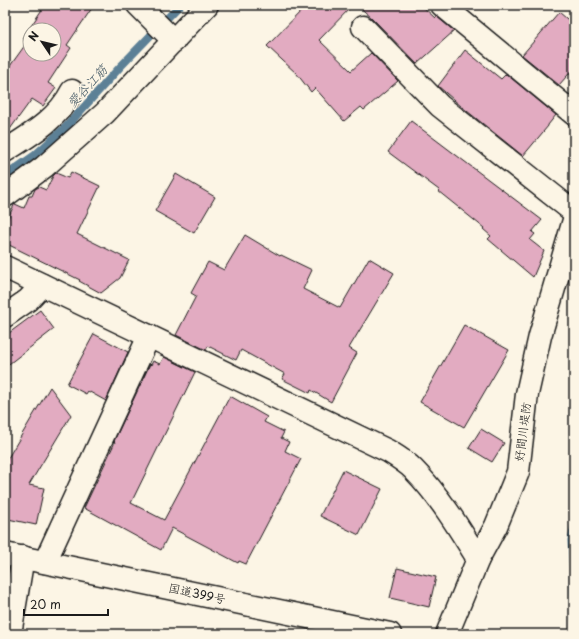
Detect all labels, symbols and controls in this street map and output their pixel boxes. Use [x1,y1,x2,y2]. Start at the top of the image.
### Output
north arrow [22,22,62,62]
text: N [24,27,43,44]
water label: 愛谷江筋 [62,59,113,111]
street label: 好間川堤防 [509,401,535,463]
street label: 国道399号 [167,578,228,608]
scale bar [24,591,108,617]
text: 20 m [30,595,61,613]

